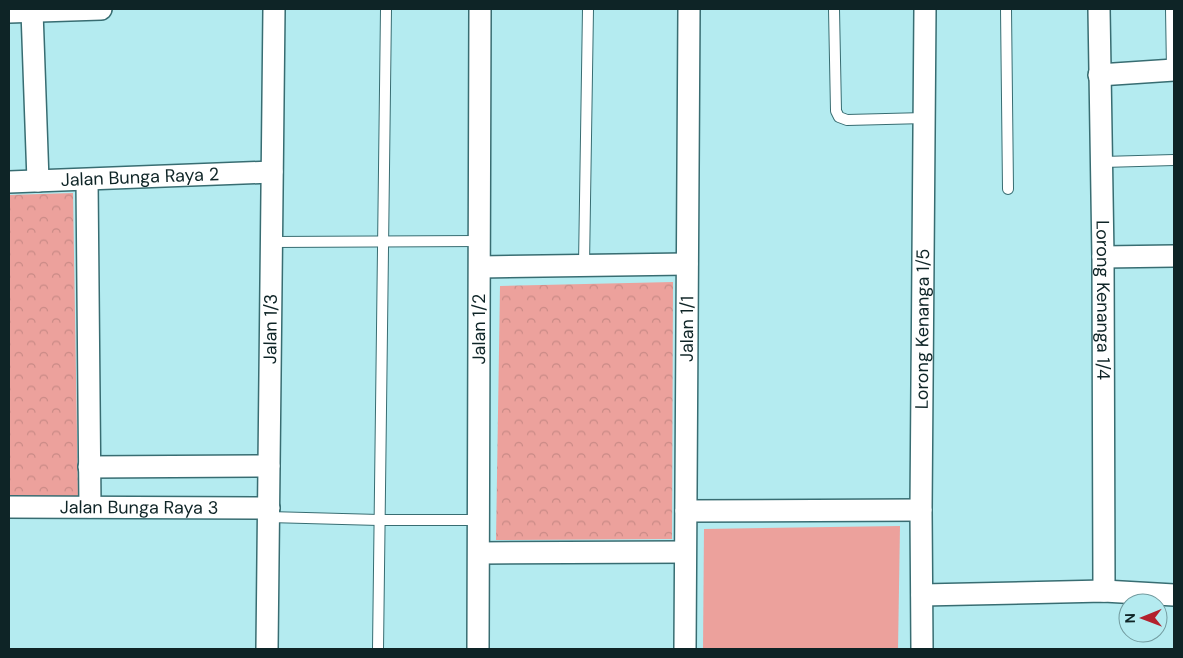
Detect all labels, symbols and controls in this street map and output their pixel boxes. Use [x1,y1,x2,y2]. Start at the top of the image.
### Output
street label: Jalan Bunga Raya 2 [60,162,219,192]
street label: Lorong Kenanga 1/4 [1090,220,1115,380]
street label: Lorong Kenanga 1/5 [910,249,935,409]
street label: Jalan 1/3 [258,294,283,364]
street label: Jalan 1/2 [467,294,491,364]
street label: Jalan 1/1 [675,296,699,362]
street label: Jalan Bunga Raya 3 [60,495,218,520]
north arrow [1118,593,1168,643]
text: N [1121,613,1139,623]

